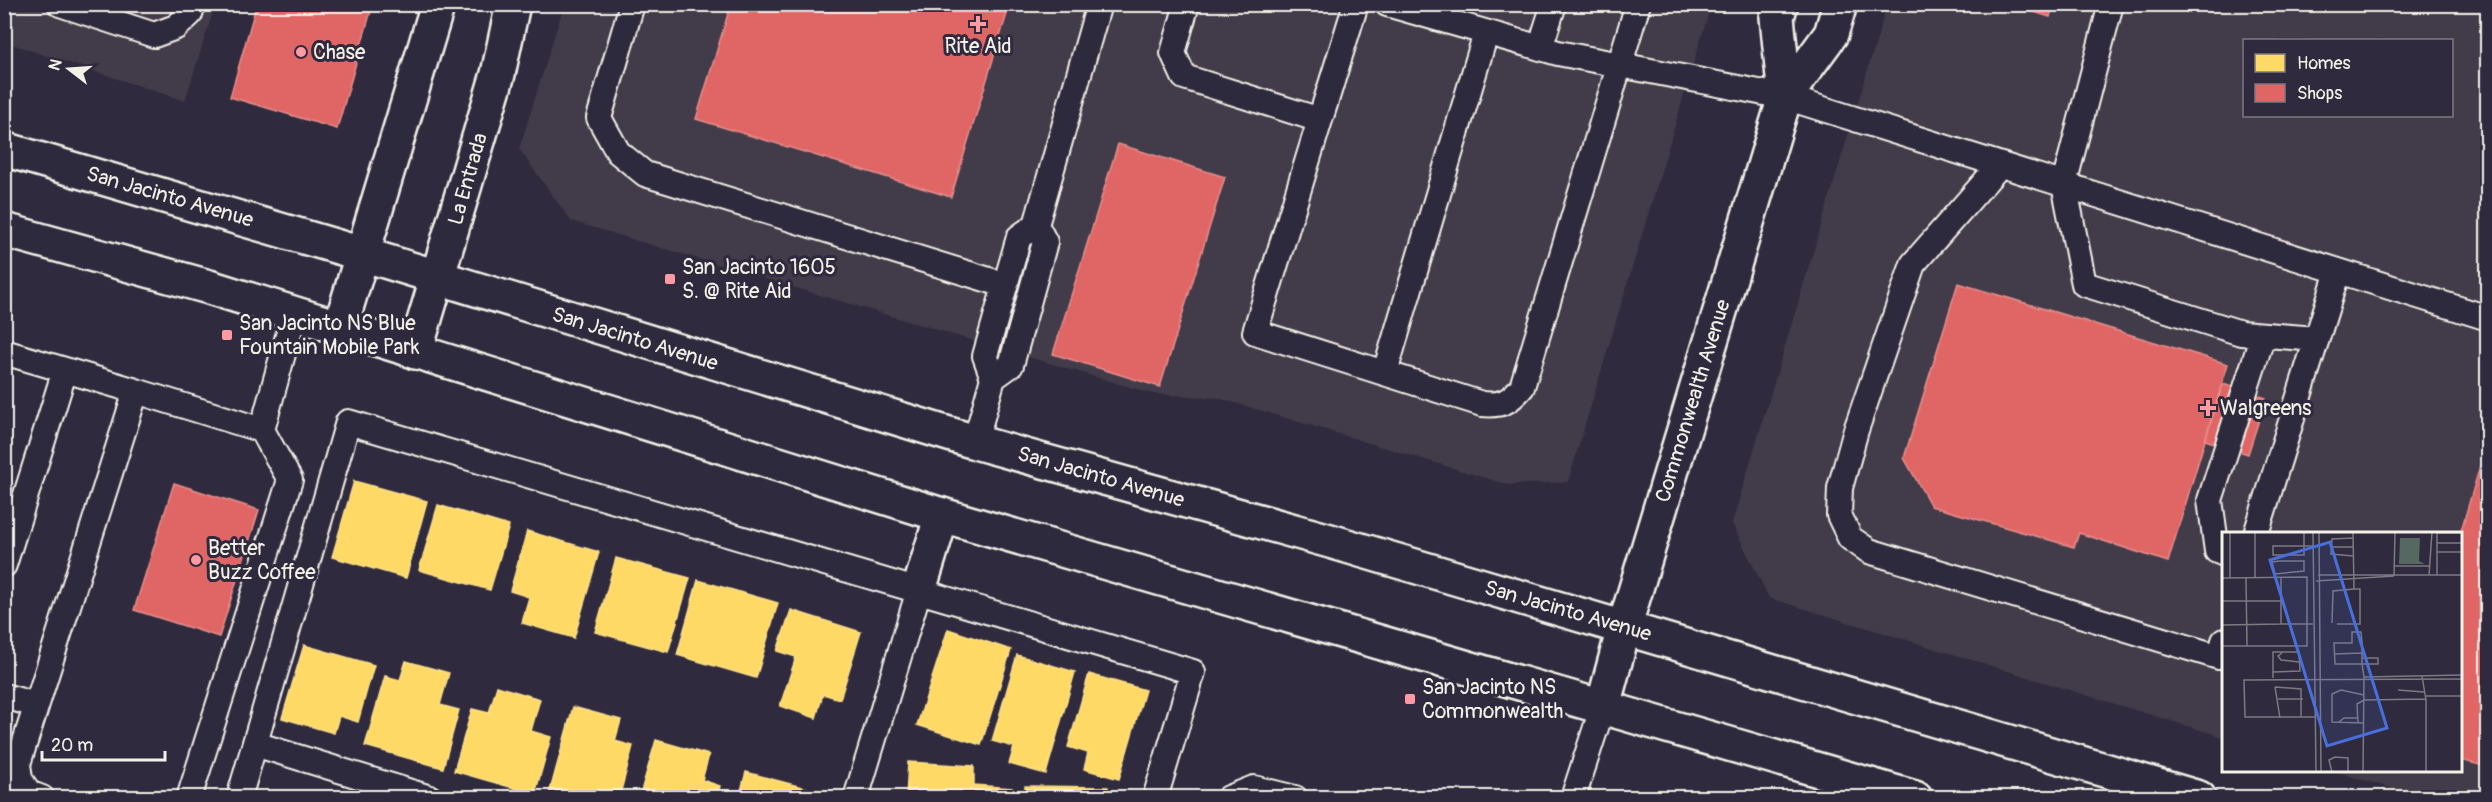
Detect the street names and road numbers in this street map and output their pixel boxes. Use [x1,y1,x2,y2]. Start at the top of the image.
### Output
street label: La Entrada [442,130,494,228]
street label: San Jacinto Avenue [83,160,257,234]
street label: Commonwealth Avenue [1649,296,1737,506]
street label: San Jacinto Avenue [549,301,722,377]
street label: San Jacinto Avenue [1014,440,1188,514]
street label: San Jacinto Avenue [1481,574,1655,648]

